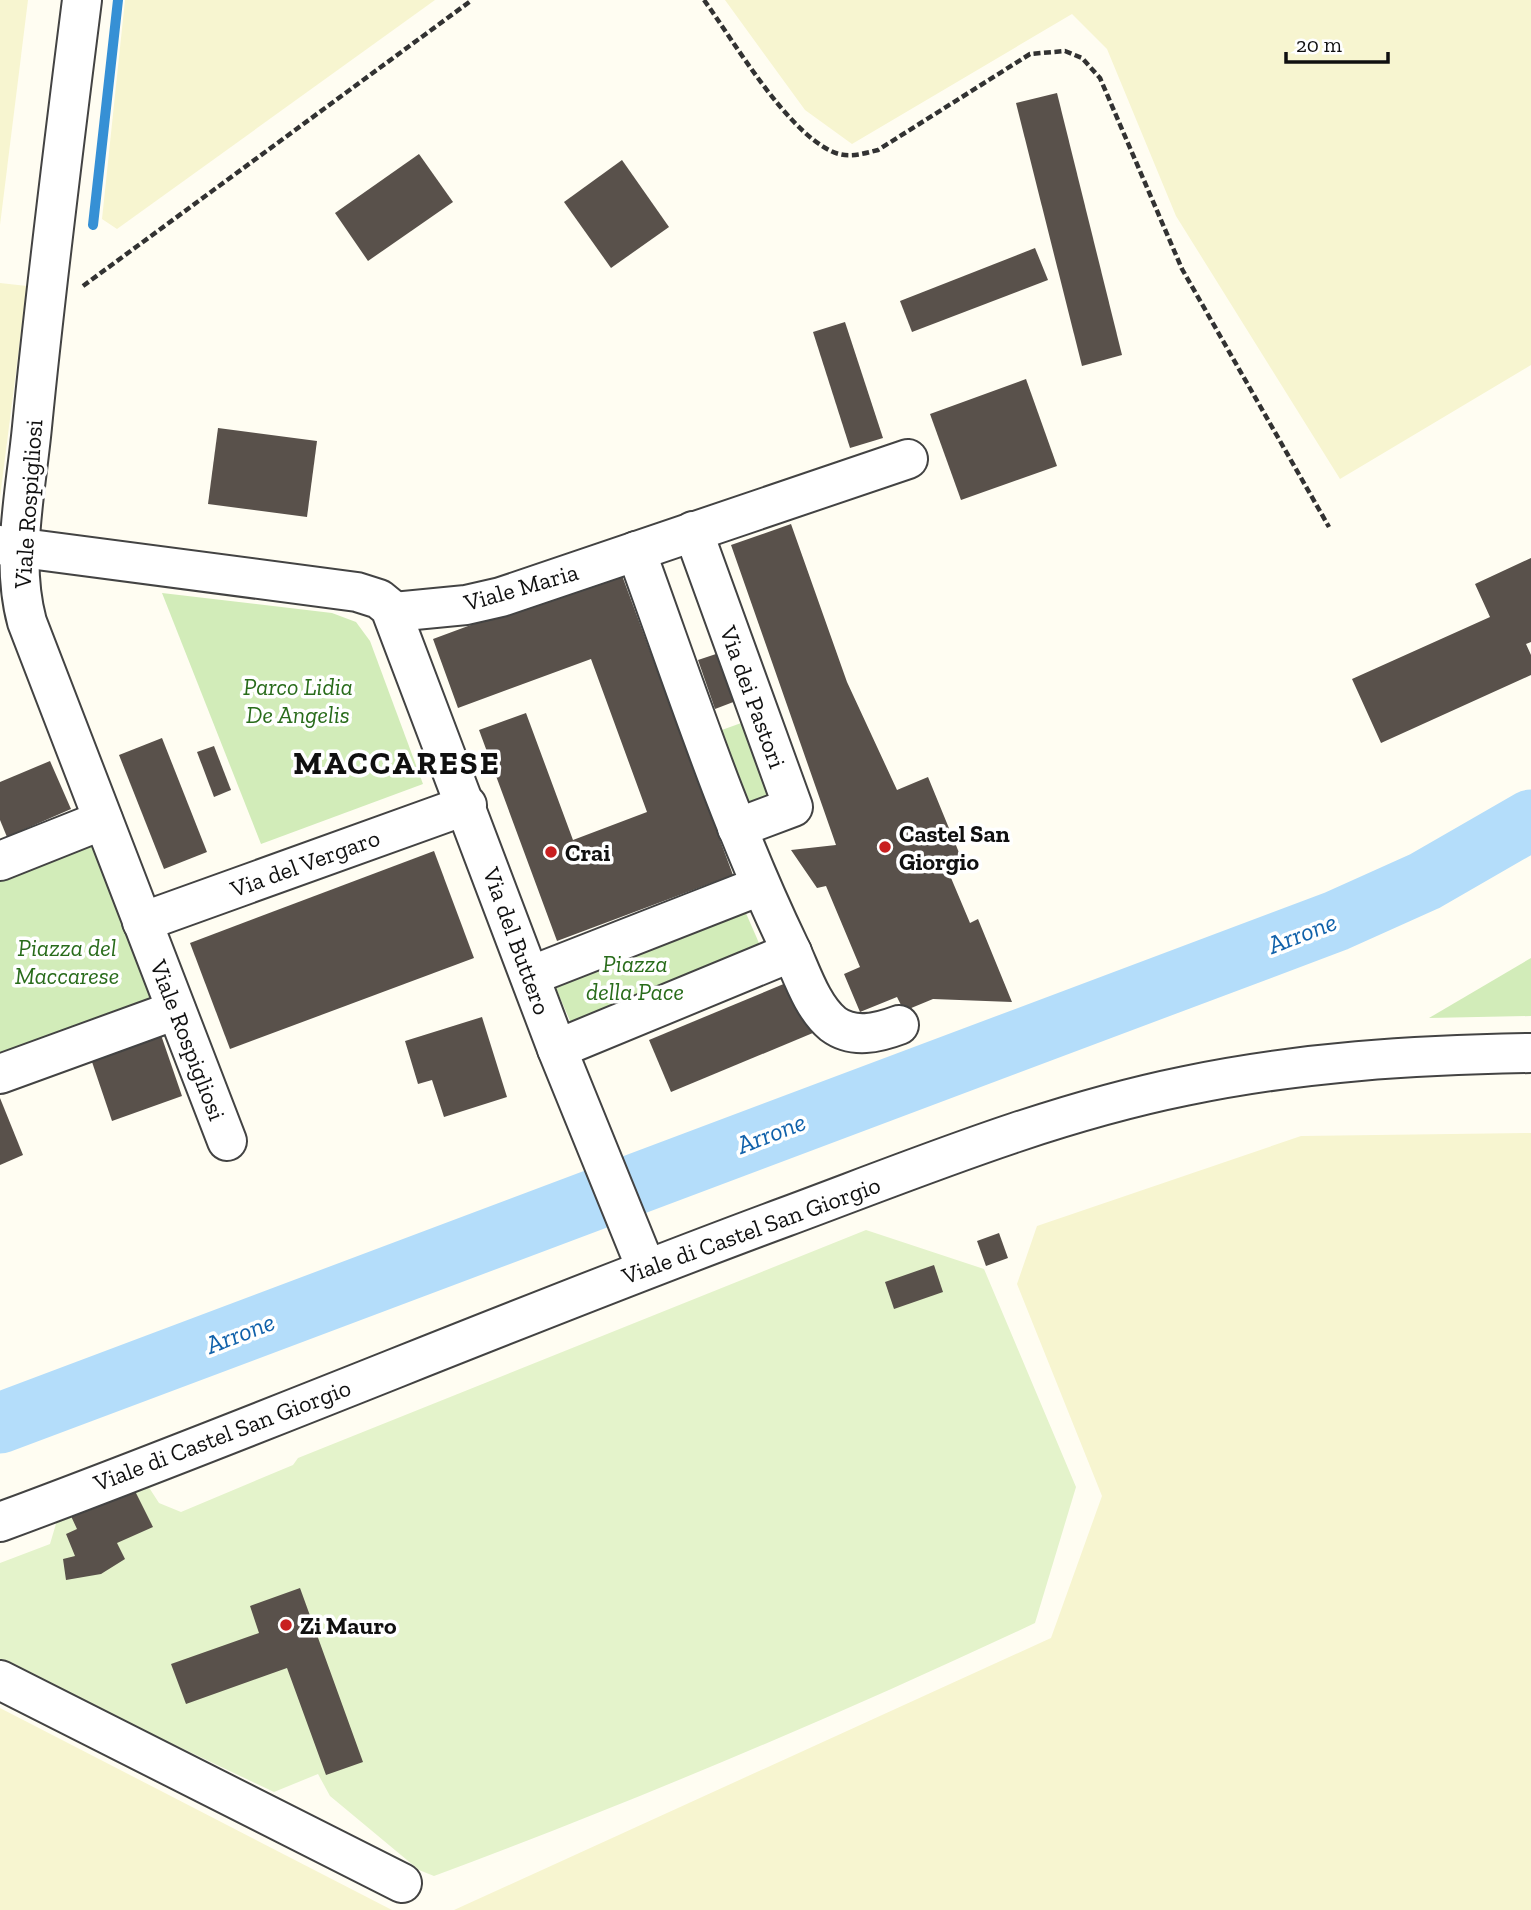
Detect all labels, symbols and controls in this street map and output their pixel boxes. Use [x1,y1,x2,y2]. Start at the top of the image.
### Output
scale bar [1286,21,1388,65]
text: 20 m [1296,32,1342,57]
street label: Viale Rospigliosi [8,418,48,591]
street label: Viale Maria [460,557,582,617]
street label: Via dei Pastori [714,621,792,772]
park label: Parco Lidia De Angelis [243,672,353,729]
district label: MACCARESE [293,744,501,782]
place label: Castel San Giorgio [899,819,1010,876]
street label: Via del Vergaro [225,823,384,904]
place label: Crai [565,838,610,867]
marker: Castel San Giorgio [877,839,893,855]
marker: Crai [543,844,559,860]
street label: Via del Buttero [477,862,557,1019]
water label: Arrone [1262,905,1341,961]
park label: Piazza del Maccarese [15,933,119,990]
park label: Piazza della Pace [586,949,684,1006]
street label: Viale Rospigliosi [144,955,232,1125]
water label: Arrone [731,1105,810,1161]
street label: Viale di Castel San Giorgio [617,1170,884,1291]
water label: Arrone [200,1305,279,1361]
street label: Viale di Castel San Giorgio [88,1373,355,1498]
place label: Zi Mauro [300,1611,397,1640]
marker: Zi Mauro [278,1617,294,1633]

